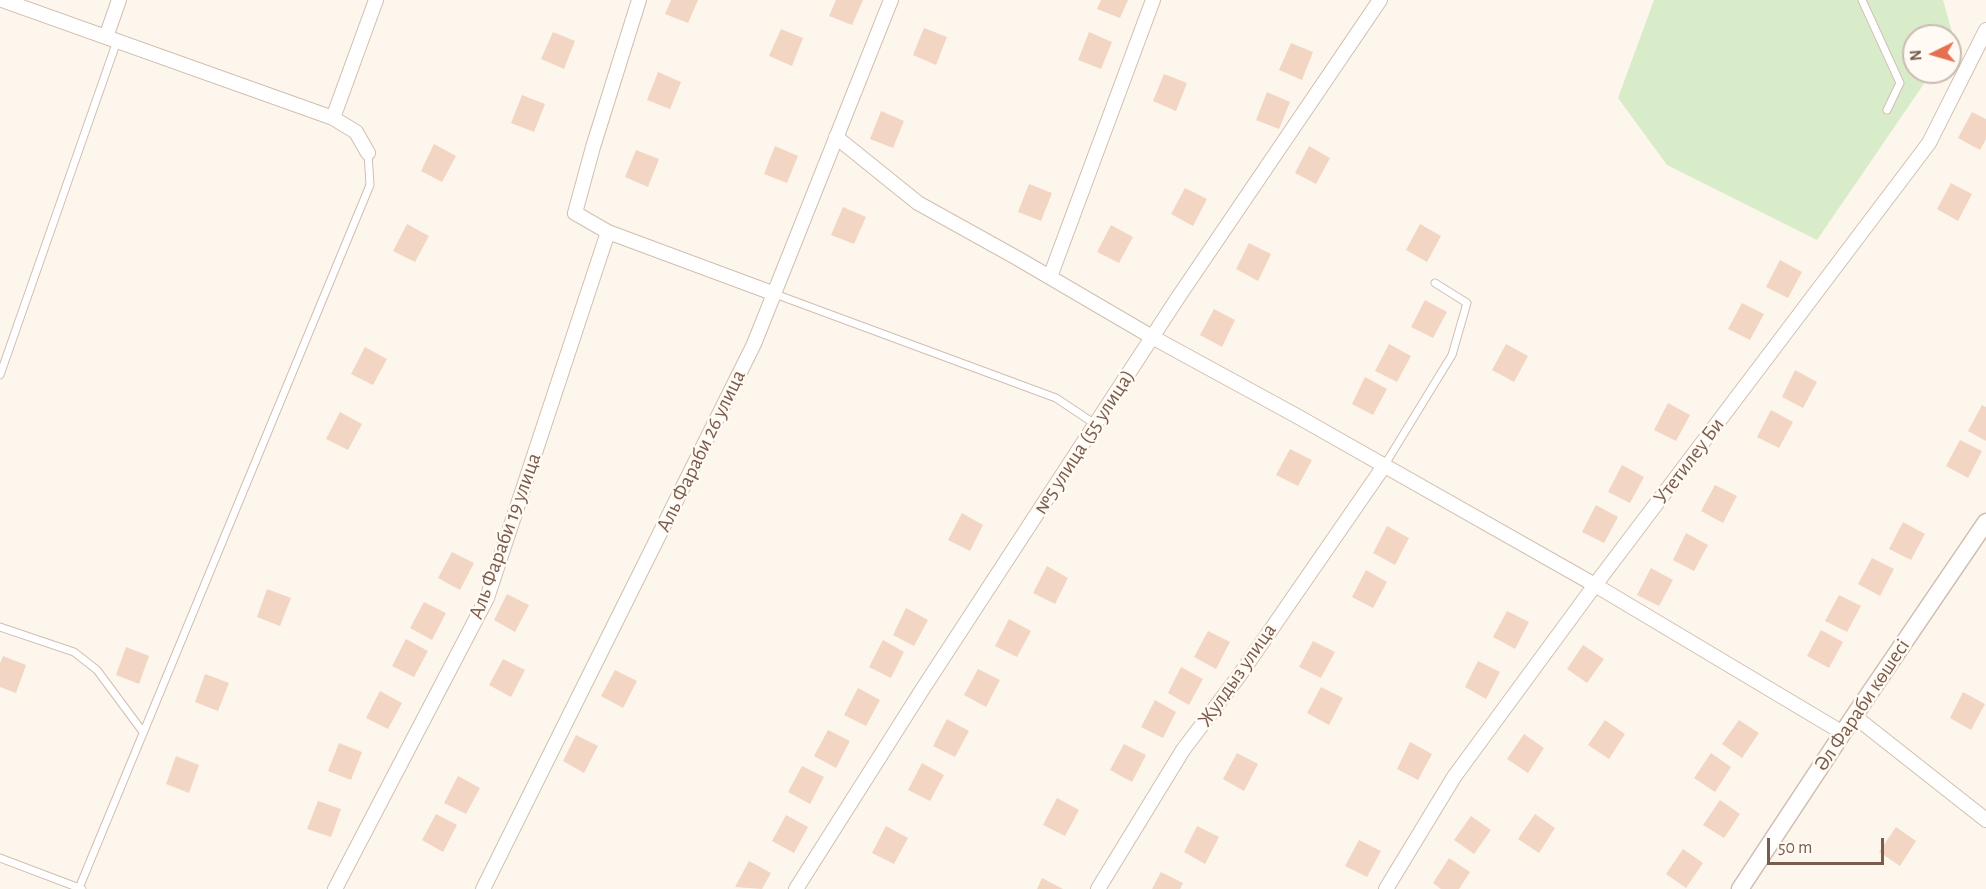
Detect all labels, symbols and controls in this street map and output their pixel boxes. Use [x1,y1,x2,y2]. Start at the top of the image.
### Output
north arrow [1902,24,1962,84]
text: N [1908,49,1925,62]
street label: №5 улица (55 улица) [1028,365,1140,519]
street label: Аль Фараби 26 улица [651,366,751,536]
street label: Утетилеу Би [1648,413,1730,509]
street label: Аль Фараби 19 улица [463,449,547,623]
street label: Жулдыз улица [1192,619,1282,731]
street label: Әл Фараби көшесі [1809,634,1915,776]
scale bar [1770,826,1887,864]
text: 50 m [1778,839,1812,857]

